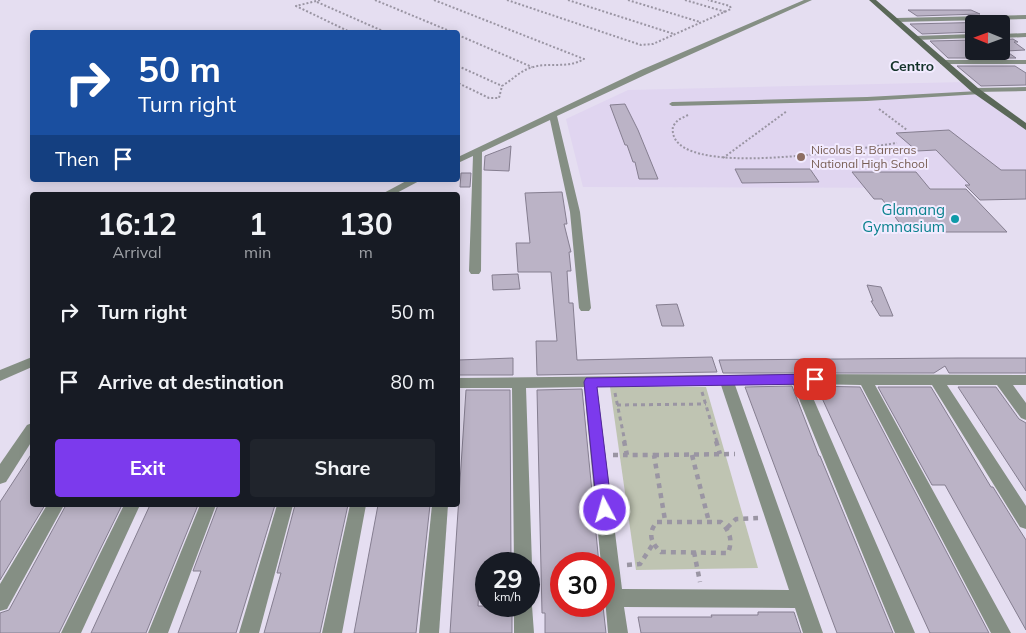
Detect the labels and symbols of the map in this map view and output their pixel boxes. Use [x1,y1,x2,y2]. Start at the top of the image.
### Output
north arrow [965,15,1010,60]
district label: Centro [890,57,934,75]
place label: Nicolas B. Barreras National High School [811,142,928,171]
marker: Nicolas B. Barreras National High School [795,151,807,163]
place label: Glamang Gymnasium [862,200,945,236]
marker: Glamang Gymnasium [949,213,961,225]
pin [794,358,836,400]
position arrow [578,483,630,535]
speed limit sign: 30 [550,552,615,617]

